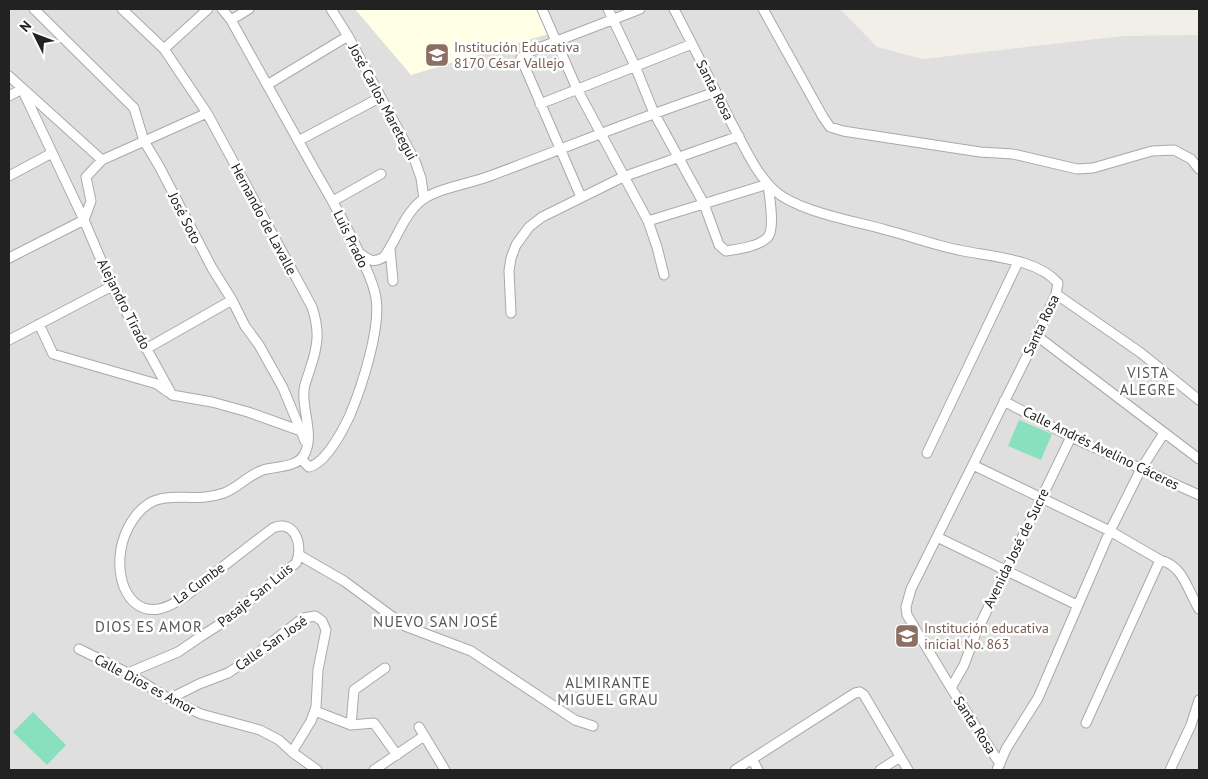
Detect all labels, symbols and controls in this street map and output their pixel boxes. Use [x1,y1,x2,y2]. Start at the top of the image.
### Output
north arrow [10,10,60,60]
text: N [16,17,35,36]
place label: Institución Educativa 8170 César Vallejo [454,38,579,72]
street label: José Carlos Maretegui [344,40,421,163]
school or university icon: Institución Educativa 8170 César Vallejo [424,42,450,68]
street label: Santa Rosa [692,57,738,123]
street label: Hernando de Lavalle [227,160,301,278]
street label: José Soto [164,188,206,247]
street label: Luis Prado [329,207,373,271]
street label: Alejandro Tirado [93,256,155,352]
street label: Santa Rosa [1019,291,1063,358]
district label: VISTA ALEGRE [1120,363,1176,399]
street label: Calle Andrés Avelino Cáceres [1020,402,1182,494]
street label: Avenida José de Sucre [979,485,1053,611]
street label: La Cumbe [170,558,228,608]
street label: Pasaje San Luis [214,559,296,631]
street label: Calle San José [231,612,311,674]
district label: NUEVO SAN JOSÉ [373,612,499,631]
district label: DIOS ES AMOR [95,617,203,636]
place label: Institución educativa inicial No. 863 [924,619,1049,653]
school or university icon: Institución educativa inicial No. 863 [894,623,920,649]
street label: Calle Dios es Amor [91,650,199,718]
district label: ALMIRANTE MIGUEL GRAU [557,673,659,709]
street label: Santa Rosa [950,693,1000,757]

